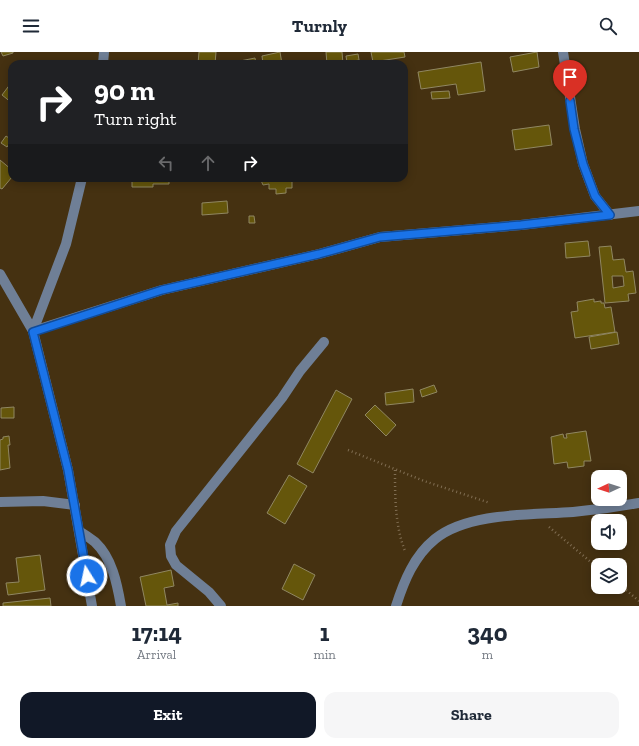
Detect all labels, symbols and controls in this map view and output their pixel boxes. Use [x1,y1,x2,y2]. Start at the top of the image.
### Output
icon: menu [20,15,42,37]
text: Turnly [292,15,347,37]
icon: search [597,15,619,37]
pin [553,60,587,101]
icon: arrive [559,66,581,88]
text: 90 m [94,74,155,107]
icon: right [28,76,80,128]
text: Turn right [94,108,176,130]
icon: left [155,152,177,174]
icon: ahead [197,152,219,174]
icon: right [239,152,261,174]
north arrow [591,470,627,506]
map controls [591,470,627,594]
button: sound [591,514,627,550]
position arrow [66,555,108,597]
button: layers [591,558,627,594]
text: 17:14 [131,618,182,647]
text: 1 [320,618,329,647]
text: 340 [467,618,508,647]
text: Arrival [137,647,176,662]
text: min [313,647,336,662]
text: m [482,647,493,662]
button: Exit [20,692,316,738]
button: Share [324,692,619,738]

